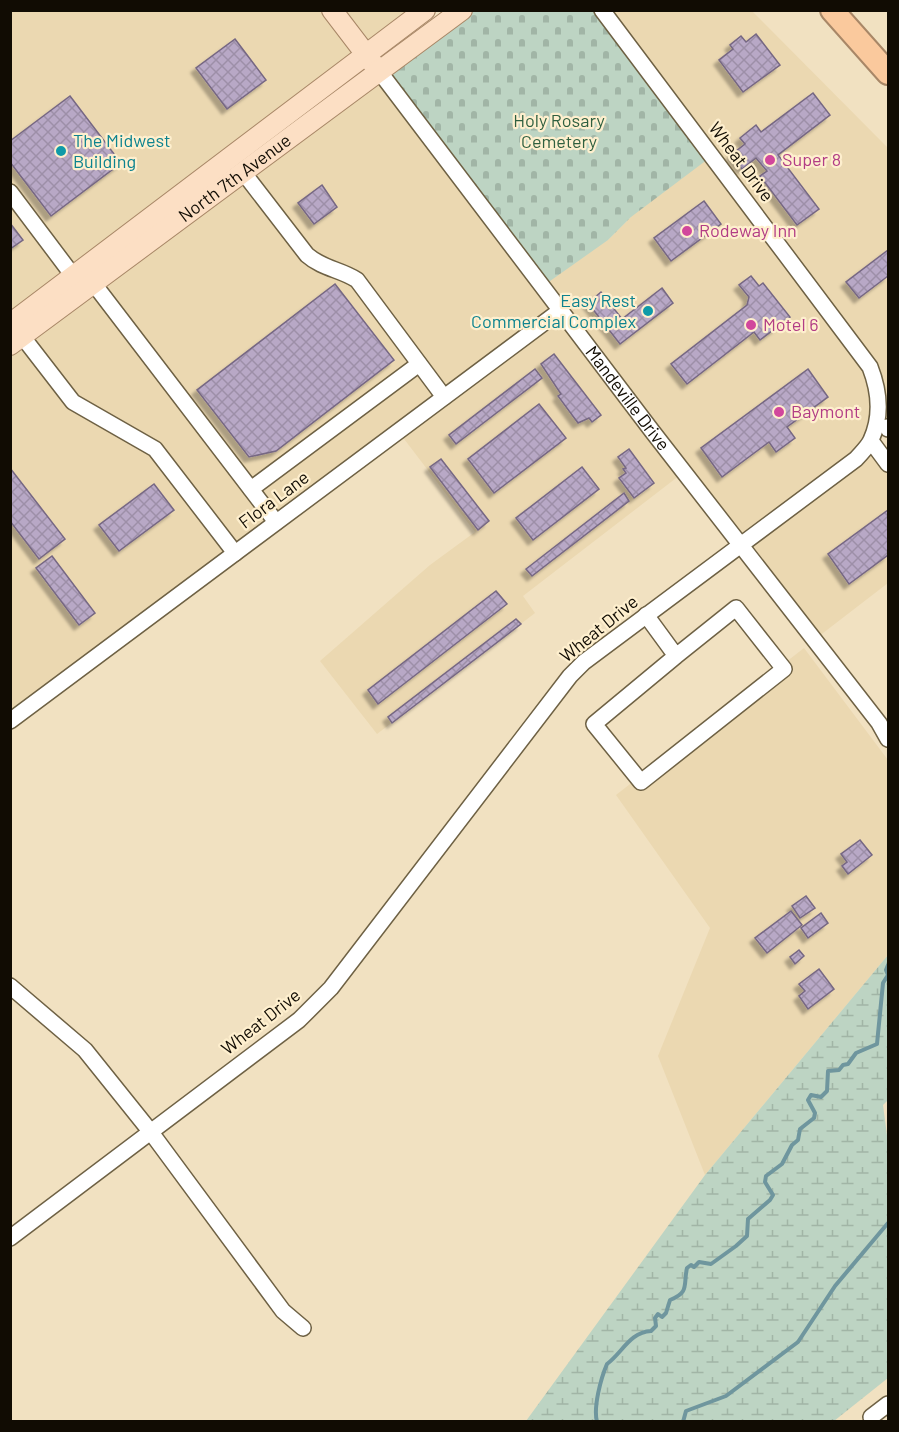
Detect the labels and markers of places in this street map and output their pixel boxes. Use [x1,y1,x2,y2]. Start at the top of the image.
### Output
place label: The Midwest Building [73,129,171,172]
marker: The Midwest Building [54,144,68,158]
place label: Super 8 [782,148,841,170]
marker: Super 8 [763,153,777,167]
place label: Rodeway Inn [699,219,797,241]
marker: Rodeway Inn [680,224,694,238]
place label: Easy Rest Commercial Complex [471,289,636,332]
marker: Easy Rest Commercial Complex [641,304,655,318]
place label: Motel 6 [763,313,818,335]
marker: Motel 6 [744,318,758,332]
place label: Baymont [791,400,860,422]
marker: Baymont [772,405,786,419]

